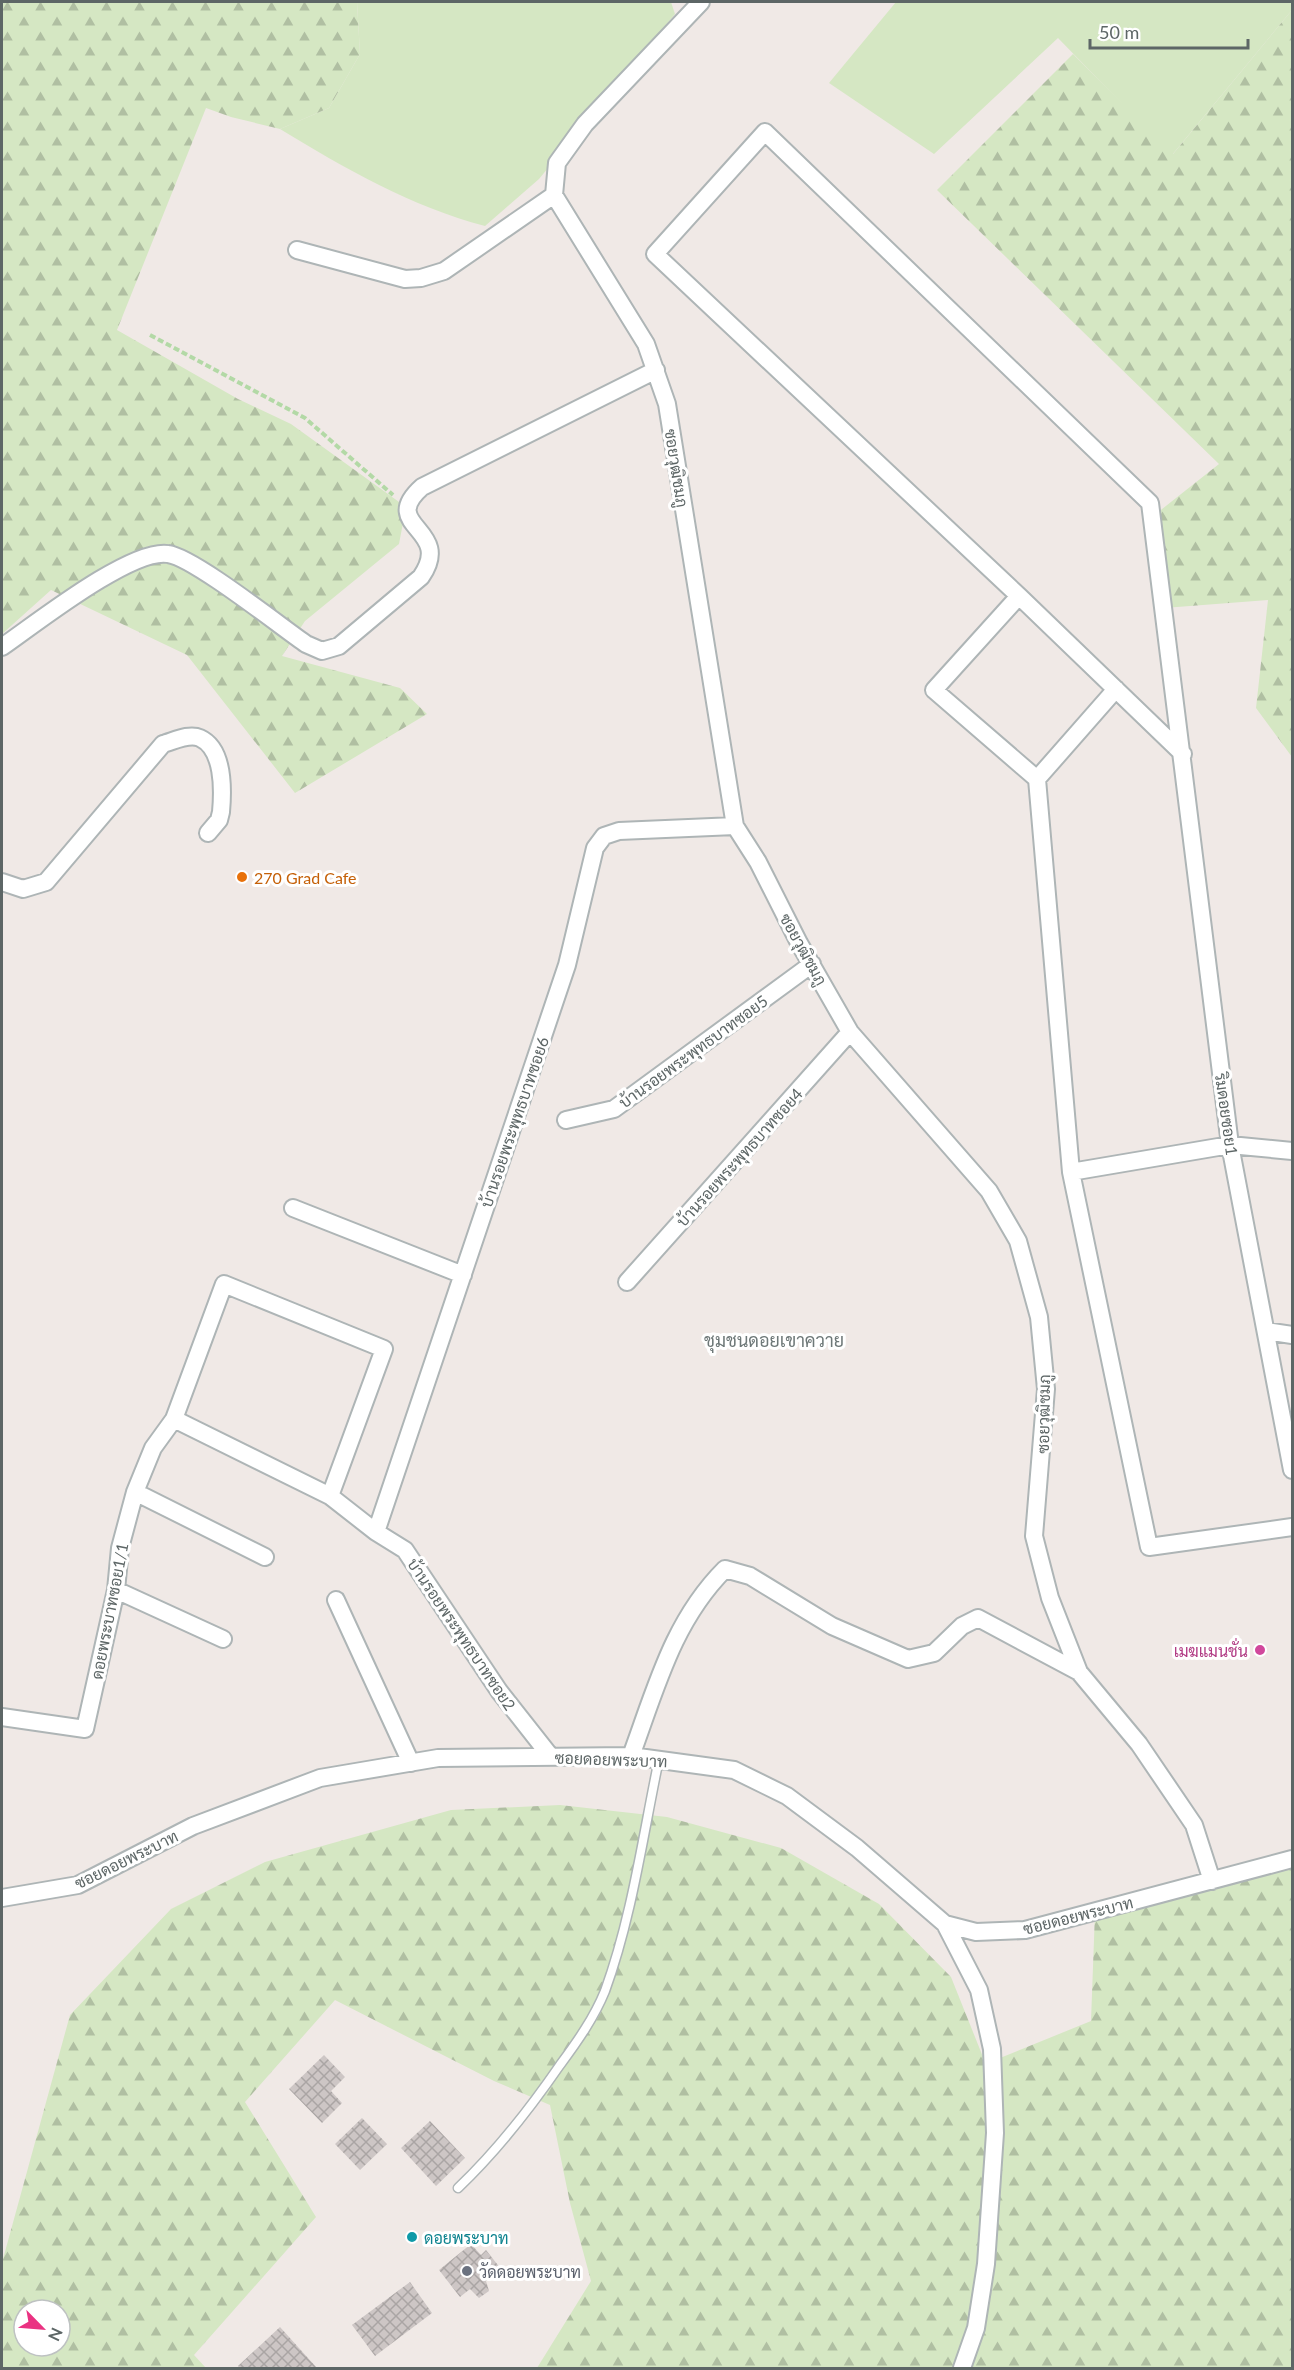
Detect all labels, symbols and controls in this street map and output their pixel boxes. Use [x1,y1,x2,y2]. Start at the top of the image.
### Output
scale bar [1090,12,1248,50]
text: 50 m [1099,21,1139,43]
street label: ซอยวุฒิชมภู [658,427,693,509]
place label: 270 Grad Cafe [254,868,357,887]
marker: 270 Grad Cafe [235,870,249,884]
street label: ซอยวุฒิชมภู [774,910,832,990]
street label: บ้านรอยพระพุทธบาทซอย5 [615,991,773,1114]
street label: บ้านรอยพระพุทธบาทซอย6 [476,1034,555,1211]
street label: ริมดอยซอย1 [1212,1070,1242,1157]
street label: บ้านรอยพระพุทธบาทซอย4 [672,1084,808,1232]
district label: ชุมชนดอยเขาควาย [704,1329,844,1353]
street label: ซอยวุฒิชมภู [1033,1374,1056,1454]
street label: ดอยพระบาทซอย1/1 [86,1541,132,1681]
street label: บ้านรอยพระพุทธบาทซอย2 [401,1554,520,1715]
place label: เมฆแมนชั่น [1174,1637,1248,1660]
marker: เมฆแมนชั่น [1253,1643,1267,1657]
street label: ซอยดอยพระบาท [554,1748,668,1770]
street label: ซอยดอยพระบาท [71,1826,181,1892]
street label: ซอยดอยพระบาท [1021,1892,1135,1938]
place label: ดอยพระบาท [424,2228,508,2247]
marker: ดอยพระบาท [405,2230,419,2244]
place label: วัดดอยพระบาท [479,2262,581,2281]
marker: วัดดอยพระบาท [460,2264,474,2278]
north arrow [12,2298,72,2358]
text: N [45,2325,67,2344]

